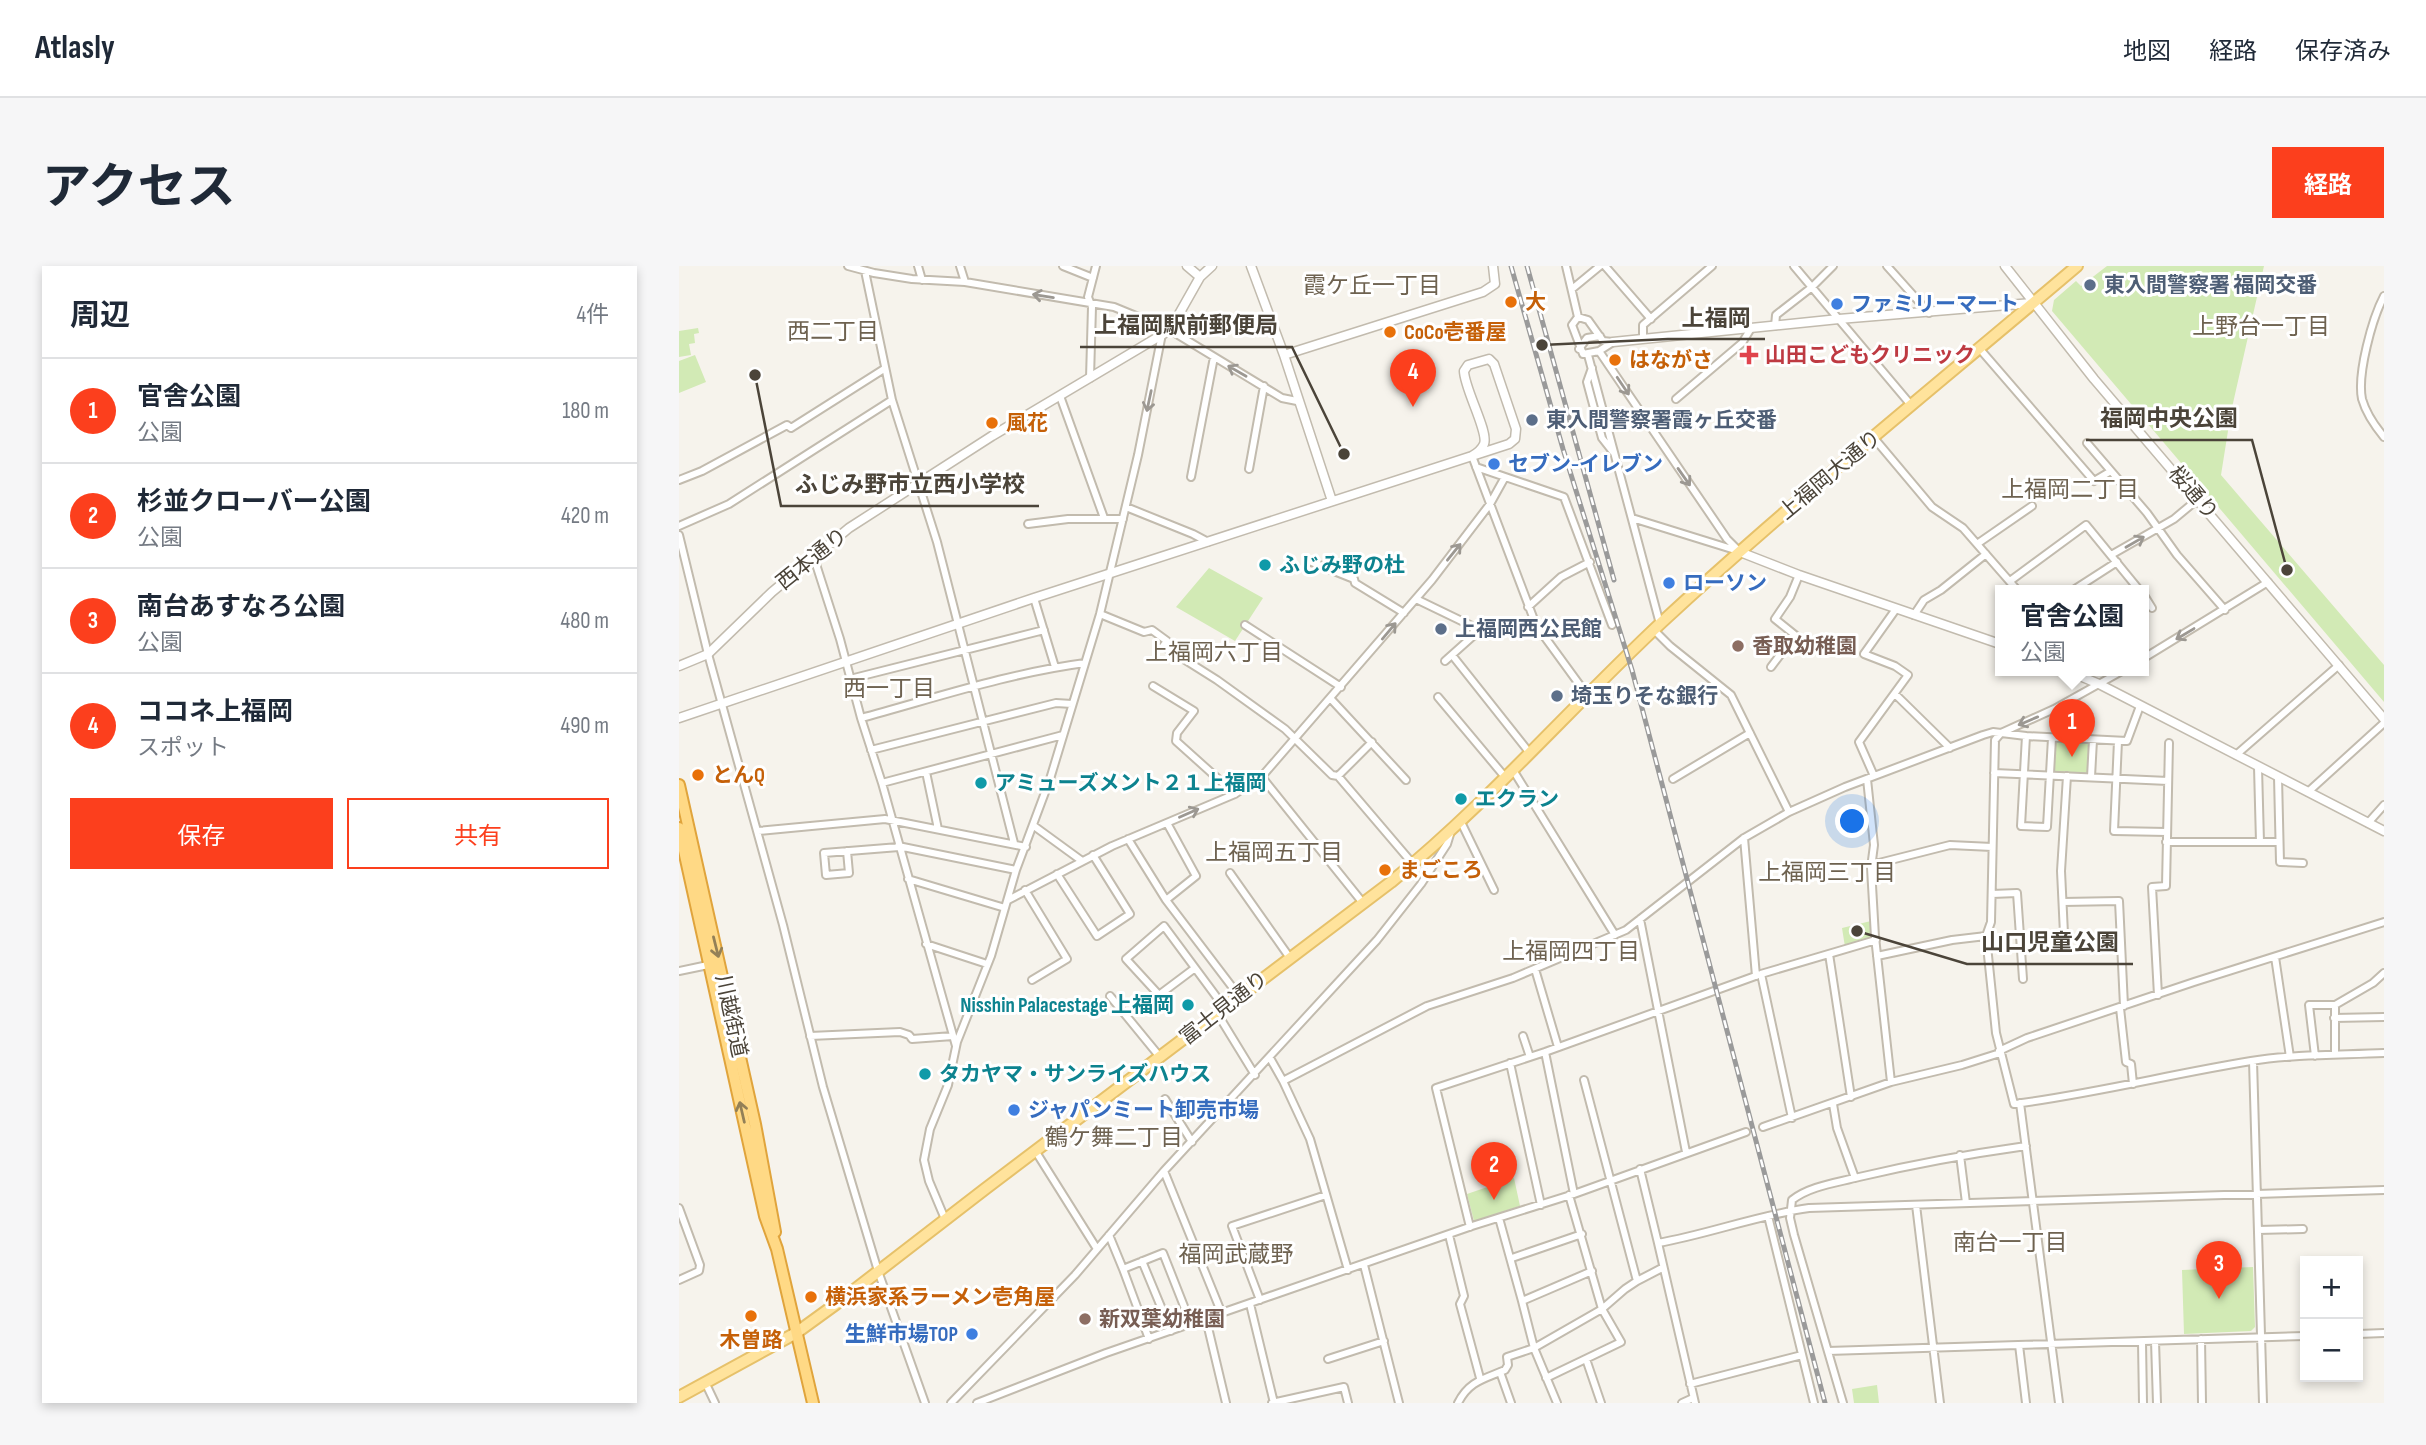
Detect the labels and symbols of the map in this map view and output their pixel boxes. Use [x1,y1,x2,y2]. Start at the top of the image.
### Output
district label: 霞ケ丘一丁目 [1303,272,1441,300]
place label: 東入間警察署 福岡交番 [2104,273,2317,298]
marker: 東入間警察署 福岡交番 [2082,277,2098,293]
one-way arrow [1033,289,1055,302]
place label: 大 [1525,290,1546,315]
place label: ファミリーマート [1851,292,2019,317]
marker: 大 [1503,294,1519,310]
callout: 上福岡 [1668,295,1765,339]
marker: ファミリーマート [1829,296,1845,312]
callout: 上福岡駅前郵便局 [1080,303,1292,347]
text: 上福岡 [1682,305,1751,333]
text: 上福岡駅前郵便局 [1094,312,1278,340]
district label: 上野台一丁目 [2192,313,2330,341]
district label: 西二丁目 [787,318,879,346]
place label: CoCo壱番屋 [1404,320,1507,345]
marker: CoCo壱番屋 [1382,324,1398,340]
place label: 山田こどもクリニック [1765,343,1975,368]
marker: 山田こどもクリニック [1739,345,1759,365]
place label: はながさ [1629,348,1713,373]
pin: 4 [1390,349,1436,407]
marker: はながさ [1607,352,1623,368]
one-way arrow [1227,363,1247,377]
one-way arrow [1615,376,1630,395]
one-way arrow [1142,389,1156,412]
callout: 福岡中央公園 [2086,396,2252,440]
text: 福岡中央公園 [2100,405,2238,433]
place label: 東入間警察署霞ヶ丘交番 [1546,408,1777,433]
place label: 風花 [1006,411,1048,436]
marker: 東入間警察署霞ヶ丘交番 [1524,412,1540,428]
marker: 風花 [984,415,1000,431]
street label: 上福岡大通り [1774,425,1886,525]
place label: セブン-イレブン [1508,452,1663,477]
marker: セブン-イレブン [1486,456,1502,472]
street label: 桜通り [2163,461,2223,525]
callout: ふじみ野市立西小学校 [781,462,1039,506]
one-way arrow [1677,467,1692,486]
text: ふじみ野市立西小学校 [795,471,1025,499]
district label: 上福岡二丁目 [2001,476,2139,504]
street label: 西本通り [771,523,853,595]
one-way arrow [2124,534,2144,548]
one-way arrow [1447,544,1462,562]
place label: ふじみ野の杜 [1279,553,1405,578]
marker: ふじみ野の杜 [1257,557,1273,573]
place label: ローソン [1683,571,1767,596]
marker: ローソン [1661,575,1677,591]
place label: 上福岡西公民館 [1455,617,1602,642]
marker: 上福岡西公民館 [1433,621,1449,637]
one-way arrow [1381,622,1397,640]
one-way arrow [2175,627,2195,641]
place label: 香取幼稚園 [1752,634,1857,659]
marker: 香取幼稚園 [1730,638,1746,654]
district label: 上福岡六丁目 [1145,639,1283,667]
district label: 西一丁目 [843,675,935,703]
place label: 埼玉りそな銀行 [1571,684,1718,709]
marker: 埼玉りそな銀行 [1549,688,1565,704]
pin: 1 [2049,699,2095,757]
one-way arrow [2018,715,2040,728]
place label: とんQ [712,763,765,788]
marker: とんQ [690,767,706,783]
place label: アミューズメント２１上福岡 [995,771,1267,796]
marker: アミューズメント２１上福岡 [973,775,989,791]
place label: エクラン [1475,787,1559,812]
marker: エクラン [1453,791,1469,807]
your location [1835,804,1869,838]
one-way arrow [1178,806,1200,819]
district label: 上福岡五丁目 [1205,839,1343,867]
place label: まごころ [1399,858,1483,883]
district label: 上福岡三丁目 [1758,859,1896,887]
marker: まごころ [1377,862,1393,878]
callout: 山口児童公園 [1967,920,2133,964]
text: 山口児童公園 [1981,929,2119,957]
one-way arrow [710,935,723,958]
district label: 上福岡四丁目 [1502,938,1640,966]
street label: 富士見通り [1175,966,1273,1050]
street label: 川越街道 [710,972,752,1060]
place label: Nisshin Palacestage 上福岡 [960,993,1174,1018]
marker: Nisshin Palacestage 上福岡 [1180,997,1196,1013]
place label: タカヤマ・サンライズハウス [939,1062,1211,1087]
marker: タカヤマ・サンライズハウス [917,1066,933,1082]
place label: ジャパンミート卸売市場 [1028,1098,1259,1123]
one-way arrow [734,1101,748,1124]
marker: ジャパンミート卸売市場 [1006,1102,1022,1118]
district label: 鶴ケ舞二丁目 [1045,1124,1183,1152]
pin: 2 [1471,1142,1517,1200]
district label: 南台一丁目 [1953,1229,2068,1257]
district label: 福岡武蔵野 [1179,1241,1294,1269]
pin: 3 [2196,1241,2242,1299]
place label: 横浜家系ラーメン壱角屋 [825,1285,1055,1310]
marker: 横浜家系ラーメン壱角屋 [803,1289,819,1305]
place label: 新双葉幼稚園 [1099,1307,1225,1332]
marker: 木曽路 [743,1308,759,1324]
marker: 新双葉幼稚園 [1077,1311,1093,1327]
place label: 生鮮市場TOP [845,1322,958,1347]
marker: 生鮮市場TOP [964,1326,980,1342]
place label: 木曽路 [720,1328,783,1353]

